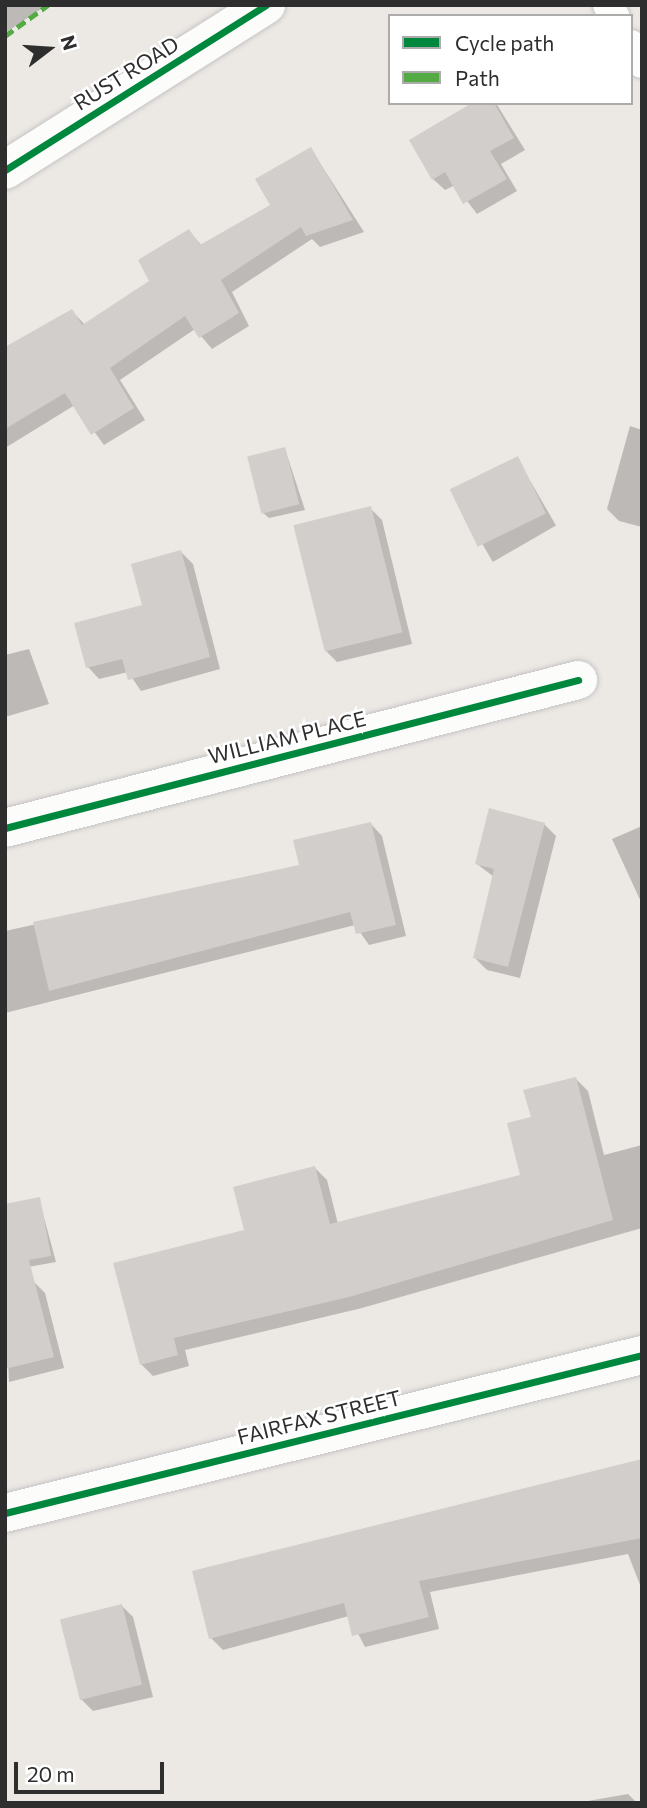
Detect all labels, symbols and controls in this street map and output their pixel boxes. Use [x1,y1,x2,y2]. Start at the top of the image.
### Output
north arrow [14,14,84,84]
legend [388,14,633,105]
text: Cycle path [455,30,554,55]
street label: RUST ROAD [69,31,183,115]
text: N [56,33,83,53]
text: Path [455,65,500,90]
street label: WILLIAM PLACE [205,705,369,769]
street label: FAIRFAX STREET [235,1385,403,1449]
scale bar [18,1748,168,1792]
text: 20 m [27,1761,75,1786]

